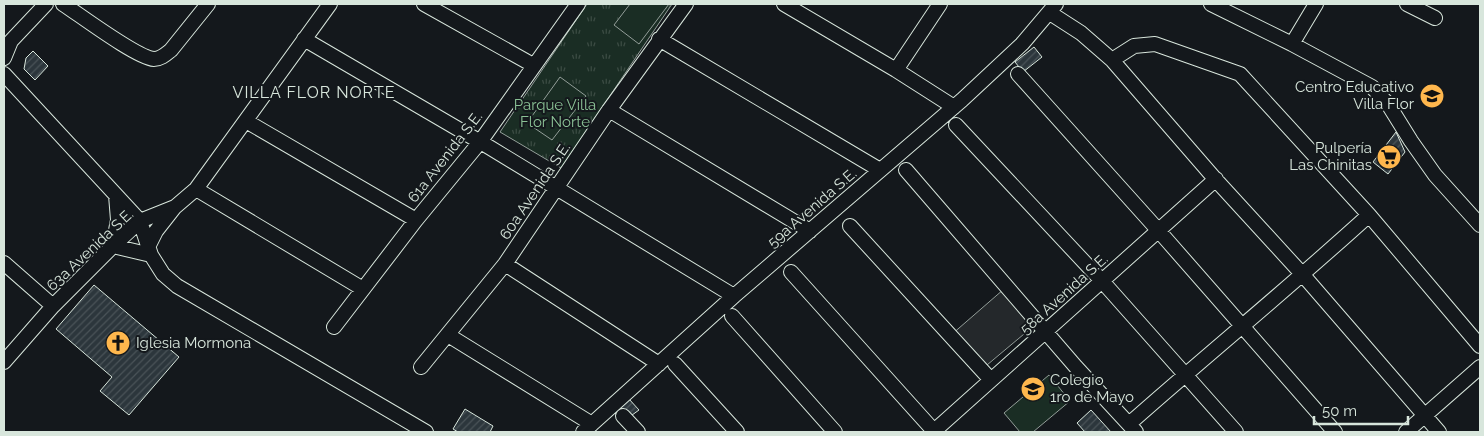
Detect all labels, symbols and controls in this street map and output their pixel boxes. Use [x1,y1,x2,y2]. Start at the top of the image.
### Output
place label: Centro Educativo Villa Flor [1295,78,1415,113]
district label: VILLA FLOR NORTE [233,83,395,102]
school or university icon: Centro Educativo Villa Flor [1419,83,1445,109]
park label: Parque Villa Flor Norte [514,96,596,131]
street label: 61a Avenida S.E. [404,108,486,206]
street label: 60a Avenida S.E. [496,139,574,243]
place label: Pulpería Las Chinitas [1289,139,1372,174]
supermarket icon: Pulpería Las Chinitas [1376,144,1402,170]
street label: 59a Avenida S.E. [764,164,860,252]
street label: 63a Avenida S.E. [43,205,137,295]
street label: 58a Avenida S.E. [1016,250,1112,338]
church icon: Iglesia Mormona [105,330,131,356]
place label: Iglesia Mormona [136,334,251,352]
place label: Colegio 1ro de Mayo [1050,371,1134,406]
school or university icon: Colegio 1ro de Mayo [1020,376,1046,402]
scale bar [1314,394,1408,426]
text: 50 m [1322,402,1357,420]

